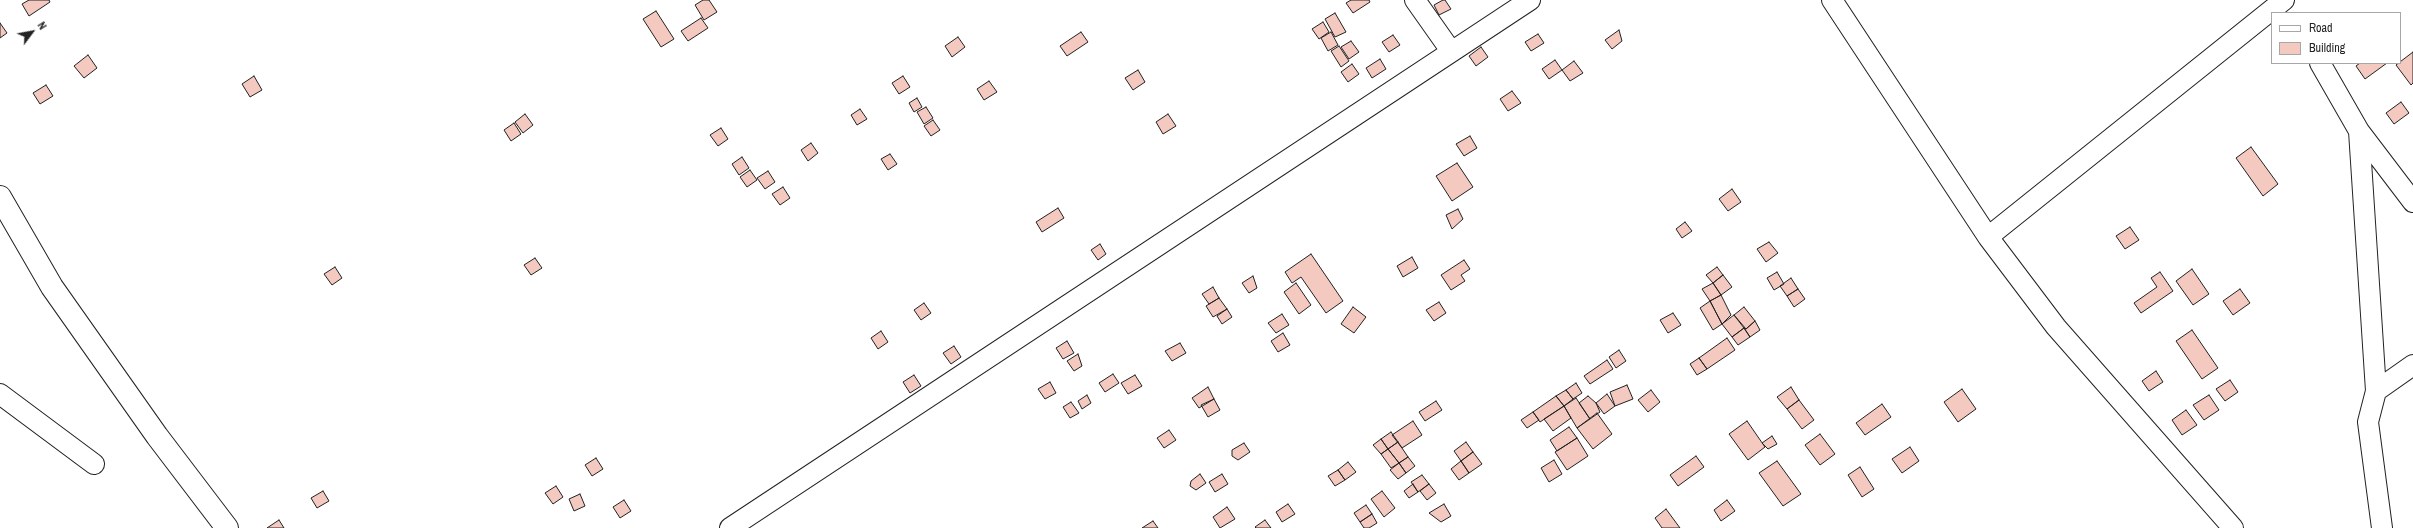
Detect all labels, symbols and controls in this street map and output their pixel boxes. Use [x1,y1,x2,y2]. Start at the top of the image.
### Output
north arrow [12,12,52,52]
legend [2271,12,2401,64]
text: N [35,19,50,32]
text: Road [2309,20,2333,36]
text: Building [2309,40,2345,56]

